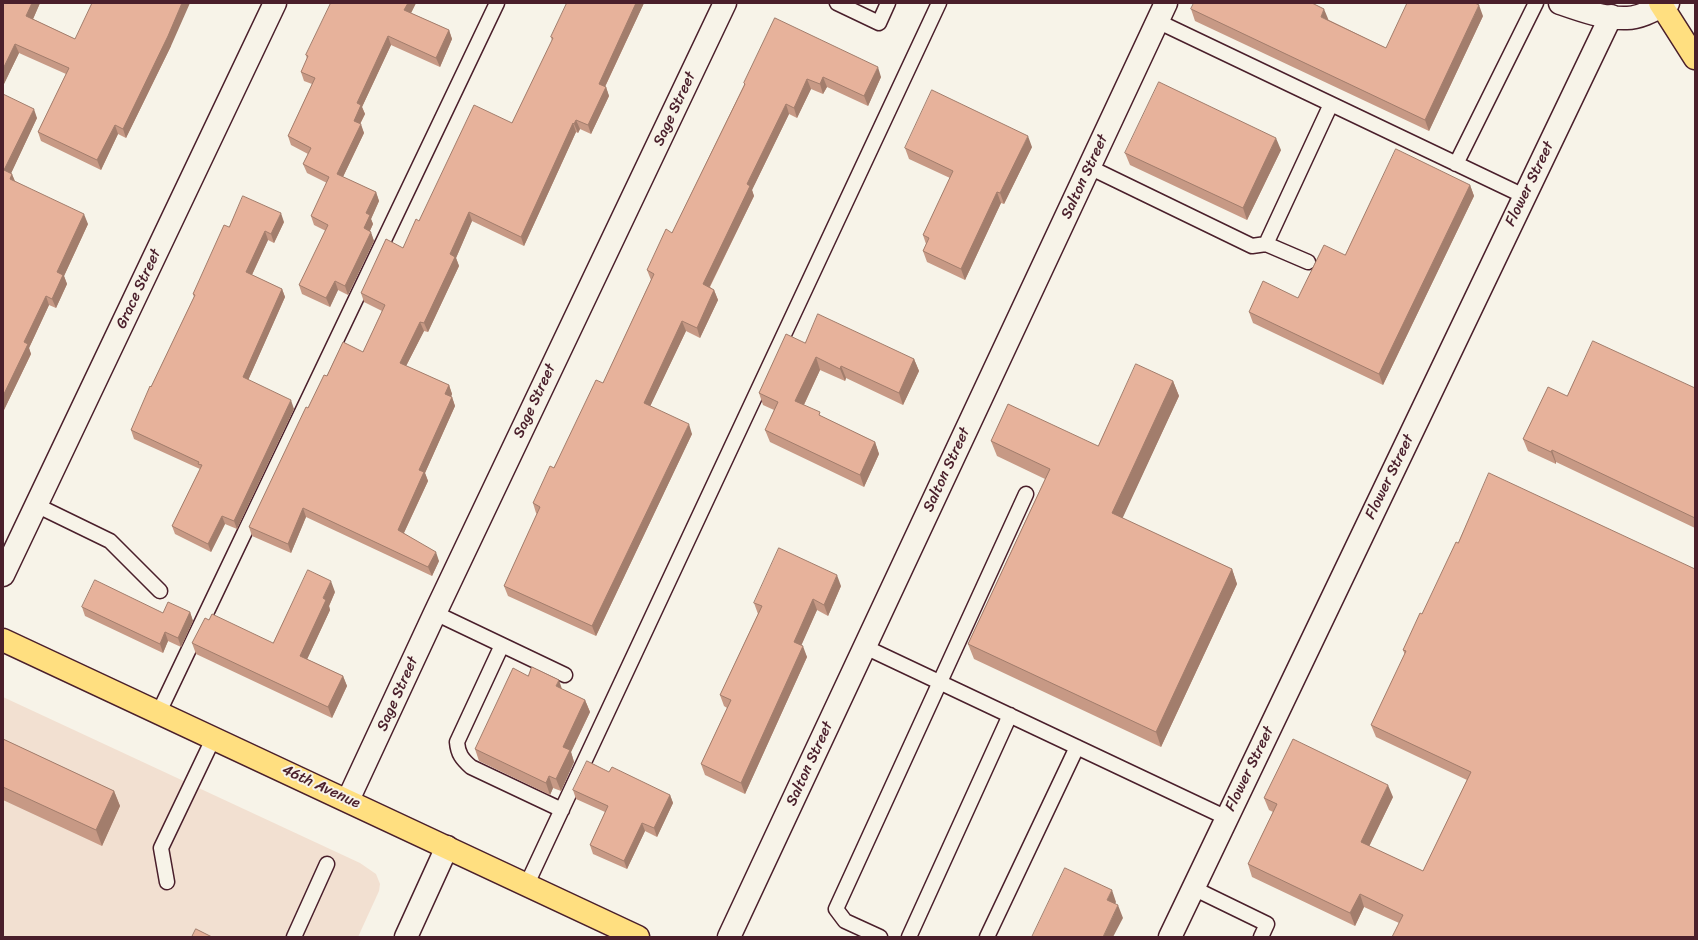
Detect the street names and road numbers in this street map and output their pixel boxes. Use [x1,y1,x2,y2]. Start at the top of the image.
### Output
street label: Sage Street [650,69,700,149]
street label: Salton Street [1058,132,1112,222]
street label: Flower Street [1502,139,1558,229]
street label: Grace Street [113,246,165,332]
street label: Sage Street [510,361,560,441]
street label: Salton Street [920,425,974,515]
street label: Flower Street [1362,432,1418,522]
street label: Sage Street [374,654,422,734]
street label: Salton Street [783,719,837,809]
street label: Flower Street [1222,724,1278,814]
street label: 46th Avenue [279,761,363,813]

